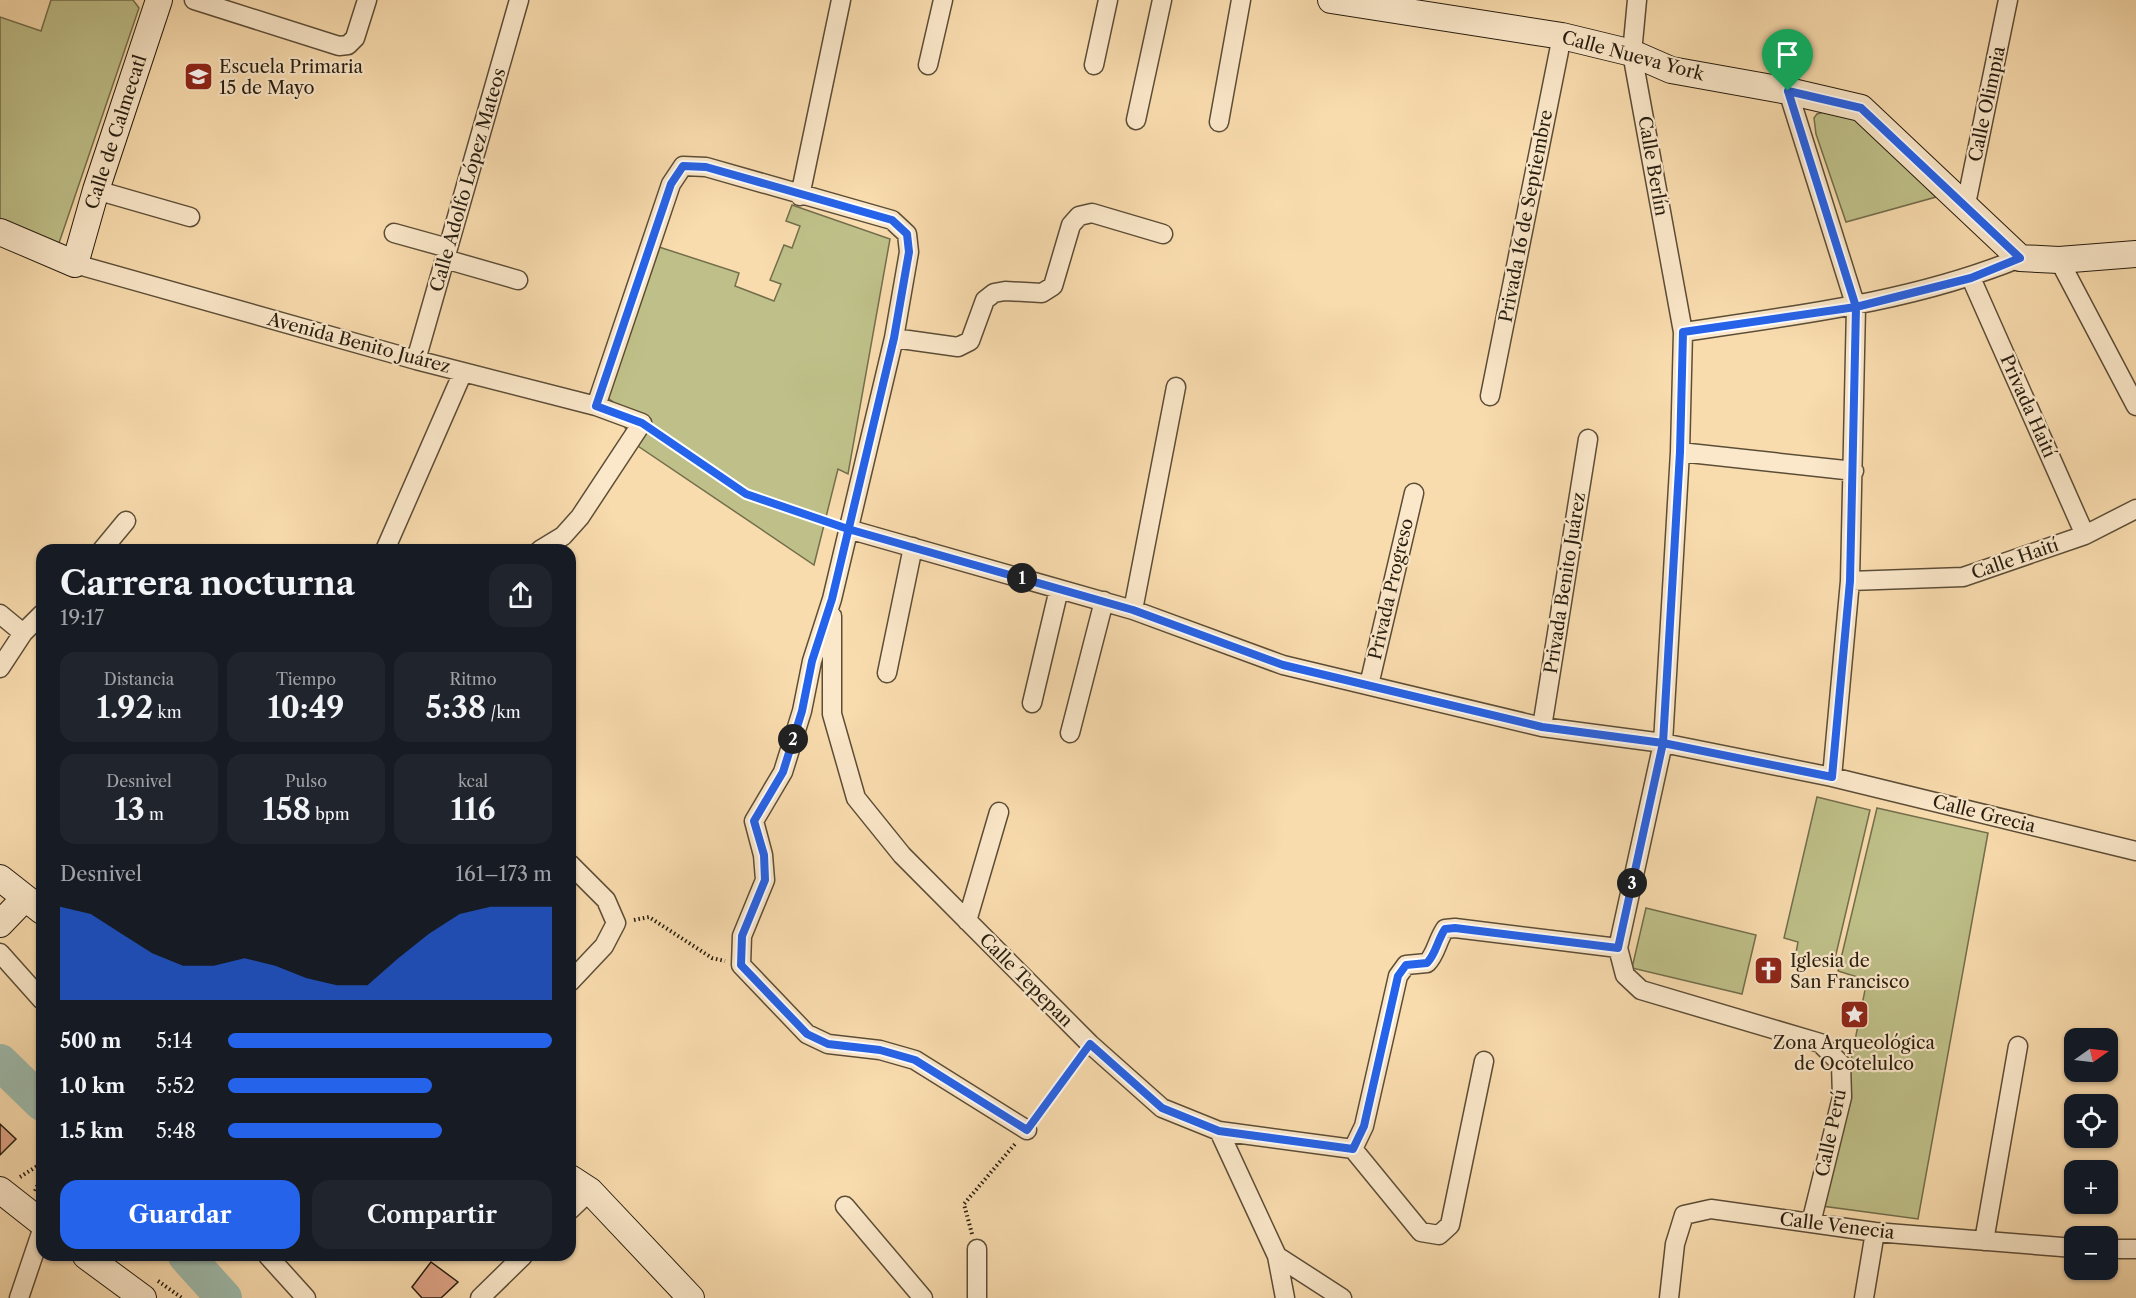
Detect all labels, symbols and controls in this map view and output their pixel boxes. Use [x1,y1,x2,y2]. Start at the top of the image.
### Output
street label: Calle Nueva York [1559,26,1708,86]
pin [1762,29,1813,91]
icon: arrive [1771,38,1804,71]
street label: Calle Olimpia [1964,44,2010,164]
street label: Calle de Calmecatl [81,52,151,212]
place label: Escuela Primaria 15 de Mayo [219,56,364,99]
school or university icon: Escuela Primaria 15 de Mayo [182,61,214,93]
street label: Calle Adolfo López Mateos [426,66,510,294]
street label: Privada 16 de Septiembre [1495,108,1557,324]
street label: Calle Berlín [1633,114,1673,218]
street label: Avenida Benito Juárez [264,308,453,378]
street label: Privada Haití [1995,351,2061,461]
street label: Privada Benito Juárez [1540,491,1590,675]
street label: Privada Progreso [1364,516,1418,662]
street label: Calle Haití [1968,534,2062,584]
text: Carrera nocturna [60,563,355,604]
pin: 1 [1007,563,1037,593]
button: share [489,564,552,627]
text: 1 [1018,568,1026,588]
text: 19:17 [60,606,104,630]
text: Distancia [104,669,174,689]
text: Tiempo [276,669,336,689]
text: Ritmo [450,669,496,689]
text: 1.92 [96,689,153,726]
text: 10:49 [268,689,344,726]
text: 5:38 [425,689,486,726]
text: km [153,702,182,722]
text: /km [486,702,521,722]
pin: 2 [778,724,808,754]
text: 2 [788,729,798,749]
text: Desnivel [106,771,172,791]
text: Pulso [285,771,327,791]
text: kcal [458,771,488,791]
text: 13 [114,791,145,828]
text: 158 [262,791,311,828]
text: 116 [451,791,495,828]
street label: Calle Grecia [1930,791,2038,838]
text: m [145,804,164,824]
text: bpm [311,804,350,824]
text: Desnivel [60,862,142,886]
text: 161–173 m [456,862,552,886]
pin: 3 [1617,868,1647,898]
text: 3 [1627,873,1637,893]
street label: Calle Tepepan [975,929,1077,1031]
place label: Iglesia de San Francisco [1790,950,1909,993]
church icon: Iglesia de San Francisco [1753,955,1785,987]
place icon: Zona Arqueológica de Ocotelulco [1838,998,1870,1030]
north arrow [2064,1028,2118,1082]
map controls [2064,1028,2118,1280]
text: 500 m [60,1029,121,1053]
text: 5:14 [156,1029,192,1053]
place label: Zona Arqueológica de Ocotelulco [1773,1032,1935,1075]
text: 1.0 km [60,1074,125,1098]
text: 5:52 [156,1074,195,1098]
street label: Calle Perú [1811,1087,1851,1179]
button: locate [2064,1094,2118,1148]
text: 1.5 km [60,1119,124,1143]
text: 5:48 [156,1119,196,1143]
button: + [2064,1160,2118,1214]
button: Guardar [60,1180,300,1249]
button: Compartir [312,1180,552,1249]
street label: Calle Venecia [1778,1208,1896,1244]
button: − [2064,1226,2118,1280]

